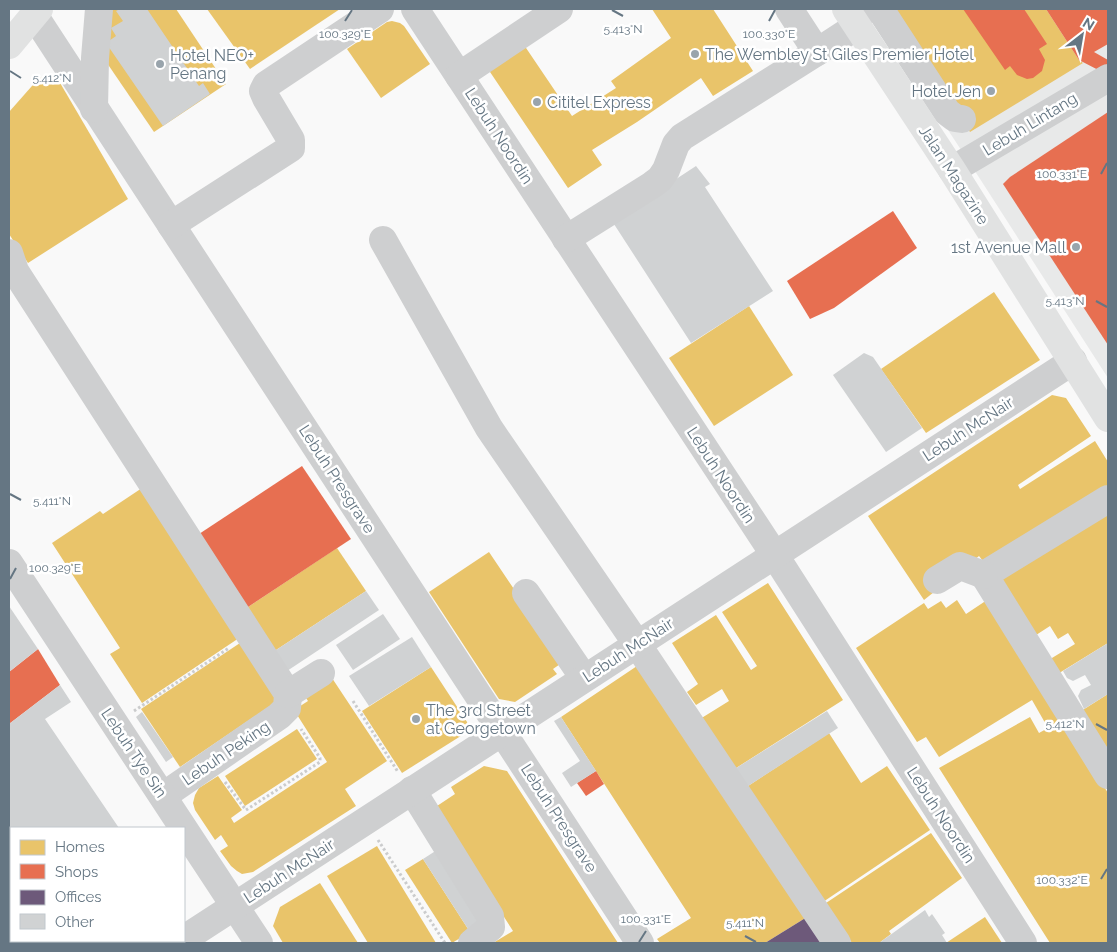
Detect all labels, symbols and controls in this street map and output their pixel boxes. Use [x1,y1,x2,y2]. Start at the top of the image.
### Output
north arrow [1057,10,1107,60]
text: N [1080,14,1097,33]
text: 5.413°N [603,22,643,36]
text: 100.329°E [319,27,371,41]
text: 100.330°E [743,27,795,41]
place label: The Wembley St Giles Premier Hotel [705,45,974,64]
place label: Hotel NEO+ Penang [170,46,254,83]
marker: The Wembley St Giles Premier Hotel [689,48,701,60]
marker: Hotel NEO+ Penang [154,58,166,70]
text: 5.412°N [32,71,72,85]
place label: Hotel Jen [912,82,981,101]
street label: Lebuh Noordin [461,84,537,188]
marker: Hotel Jen [985,85,997,97]
street label: Lebuh Lintang [979,88,1081,160]
place label: Cititel Express [547,93,651,112]
marker: Cititel Express [531,96,543,108]
street label: Jalan Magazine [915,122,993,228]
text: 100.331°E [1037,167,1087,181]
place label: 1st Avenue Mall [951,238,1067,257]
marker: 1st Avenue Mall [1070,241,1082,253]
text: 5.413°N [1045,294,1085,308]
street label: Lebuh McNair [919,392,1017,465]
street label: Lebuh Presgrave [295,421,379,537]
street label: Lebuh Noordin [683,423,759,527]
text: 5.411°N [33,494,71,508]
text: 100.329°E [29,561,81,575]
street label: Lebuh McNair [579,613,677,686]
place label: The 3rd Street at Georgetown [426,701,536,738]
street label: Lebuh Tye Sin [97,705,171,801]
marker: The 3rd Street at Georgetown [410,713,422,725]
street label: Lebuh Peking [179,717,273,789]
text: 5.412°N [1045,717,1085,731]
street label: Lebuh Presgrave [517,760,601,876]
street label: Lebuh Noordin [903,763,979,867]
legend [10,827,185,942]
street label: Lebuh McNair [240,834,338,907]
text: Homes [55,838,105,856]
text: Shops [55,863,98,881]
text: 100.332°E [1036,873,1088,887]
text: Offices [55,888,102,906]
text: 100.331°E [621,912,671,926]
text: Other [55,913,95,931]
text: 5.411°N [726,916,764,930]

